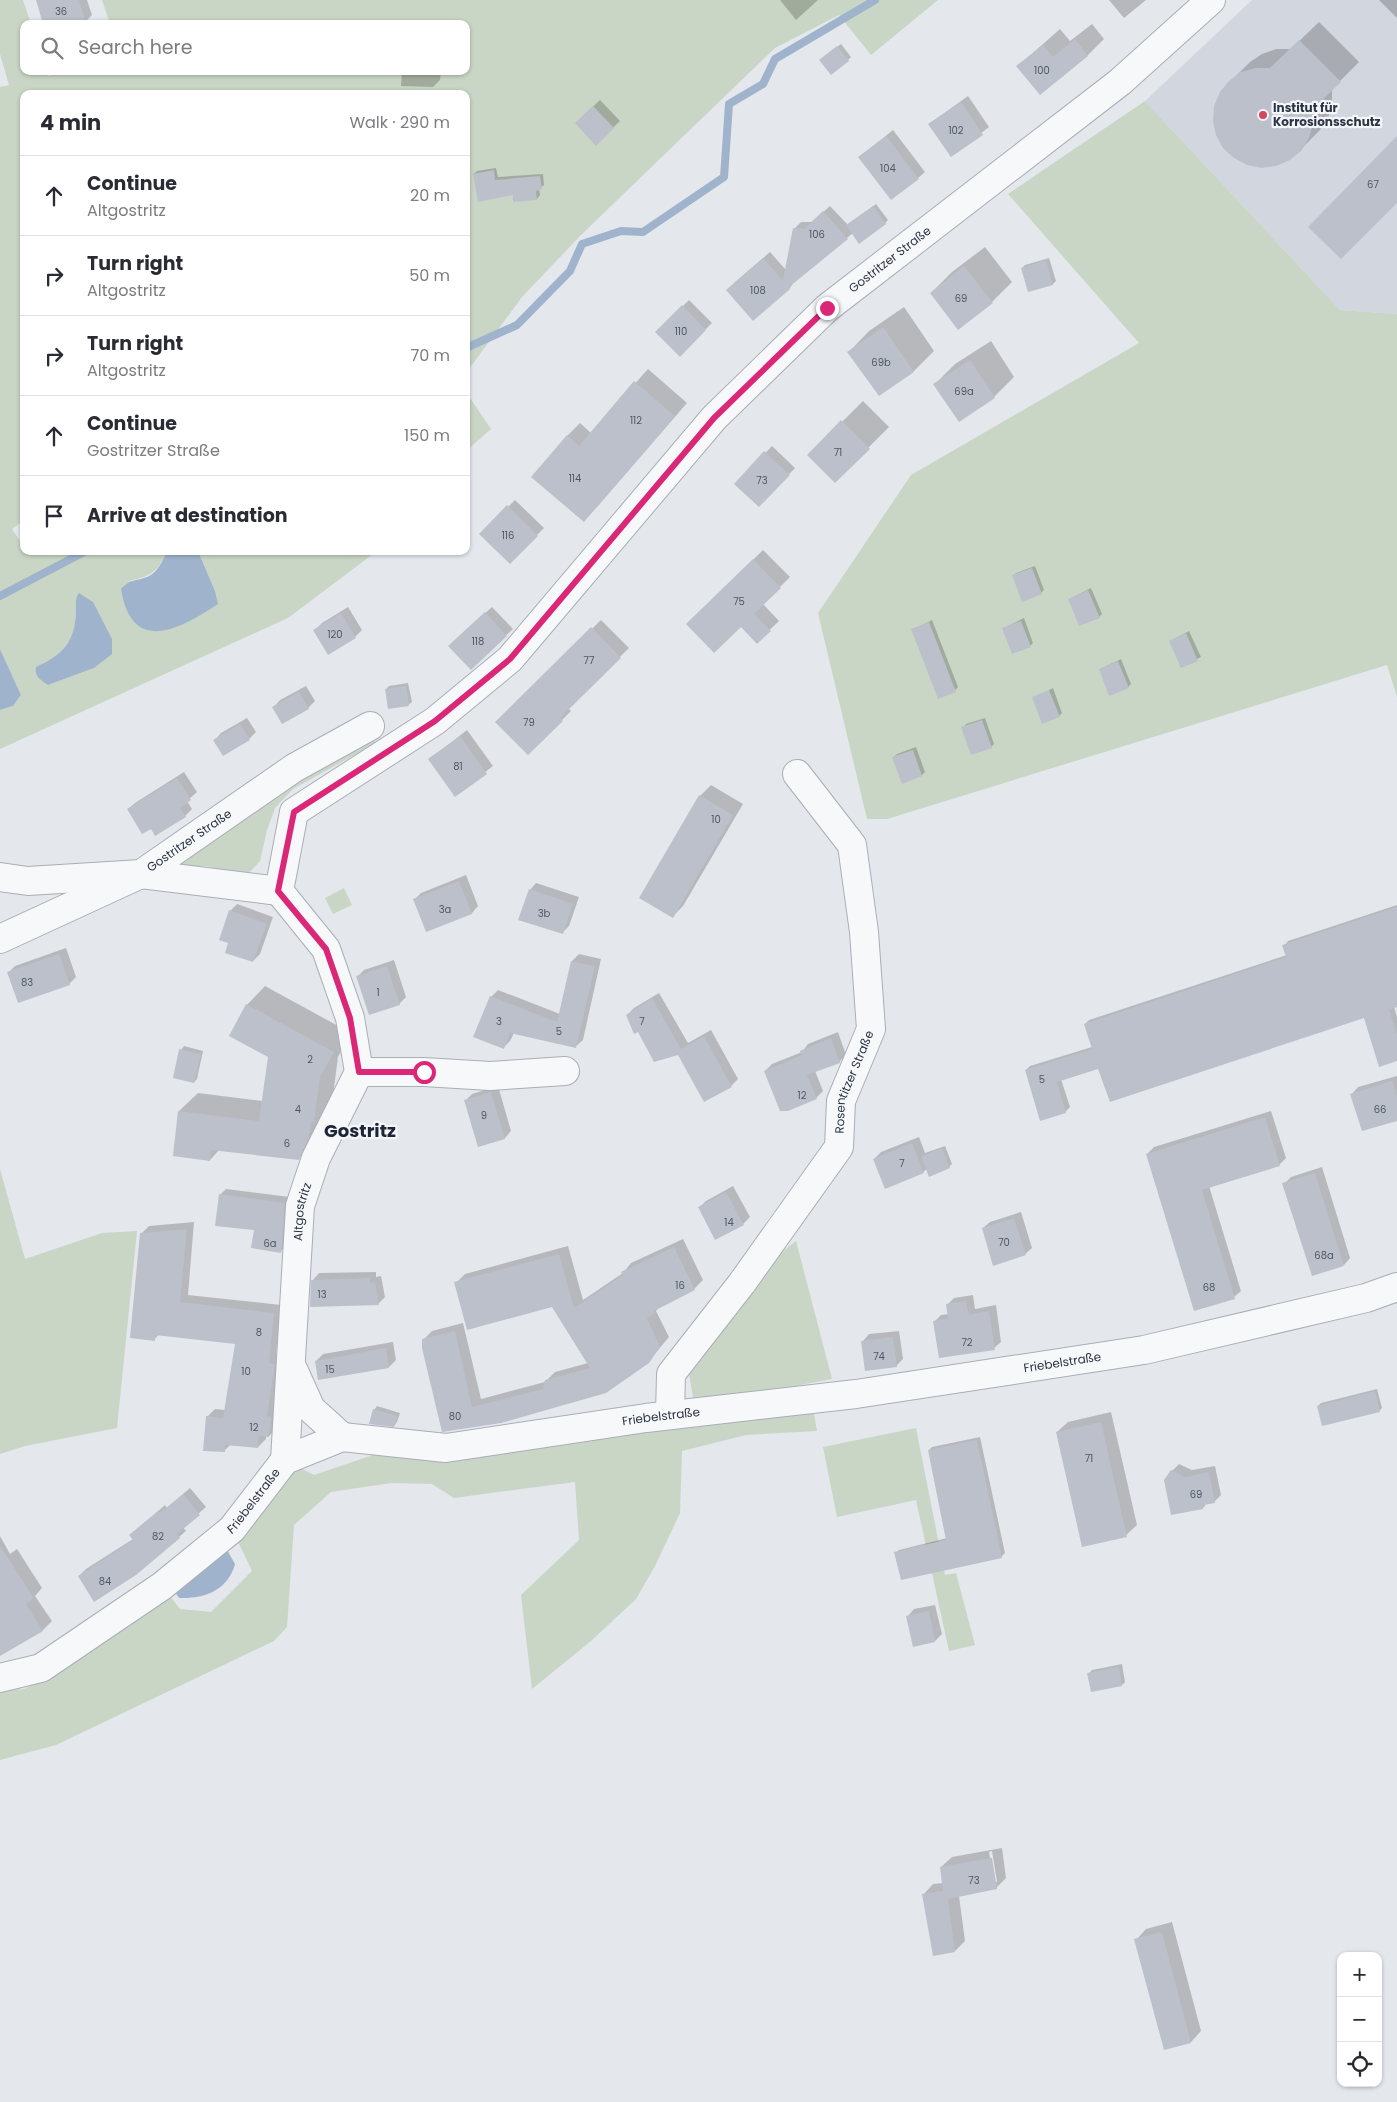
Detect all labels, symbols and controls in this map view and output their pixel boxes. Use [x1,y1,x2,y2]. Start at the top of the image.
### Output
house number: 36 [55,4,67,19]
search box [20,20,470,75]
icon: search [38,34,66,62]
text: Search here [78,34,192,61]
house number: 100 [1034,63,1050,78]
place label: Institut für Korrosionsschutz [1273,99,1381,130]
text: 4 min [40,108,101,137]
marker: Institut für Korrosionsschutz [1257,109,1269,121]
text: Walk · 290 m [349,111,450,134]
house number: 102 [948,123,964,138]
house number: 104 [880,161,896,176]
text: Continue [87,170,177,197]
house number: 67 [1367,177,1379,192]
icon: ahead [40,182,68,210]
text: 20 m [410,184,450,207]
text: Altgostritz [87,199,166,222]
street label: Gostritzer Straße [845,222,934,296]
house number: 106 [809,227,825,242]
text: Turn right [87,250,183,277]
icon: right [40,262,68,290]
text: 50 m [409,264,450,287]
text: Altgostritz [87,279,166,302]
house number: 108 [750,283,766,298]
house number: 69 [955,291,967,306]
route end [816,297,839,320]
house number: 110 [675,324,687,339]
text: Turn right [87,330,183,357]
icon: right [40,342,68,370]
text: 70 m [410,344,450,367]
house number: 69b [871,355,891,370]
text: Altgostritz [87,359,166,382]
house number: 69a [954,384,974,399]
text: Continue [87,410,177,437]
house number: 112 [630,413,642,428]
icon: ahead [40,422,68,450]
text: 150 m [404,424,450,447]
text: Gostritzer Straße [87,439,220,462]
house number: 71 [834,445,842,460]
house number: 114 [569,471,581,486]
house number: 73 [756,473,768,488]
icon: arrive [40,502,68,530]
text: Arrive at destination [87,502,288,529]
house number: 116 [502,528,514,543]
house number: 75 [733,594,745,609]
house number: 120 [327,627,343,642]
house number: 118 [472,634,484,649]
house number: 77 [584,653,595,668]
house number: 79 [523,715,535,730]
house number: 81 [453,759,463,774]
street label: Gostritzer Straße [143,805,235,876]
house number: 10 [711,812,721,827]
house number: 3a [439,902,451,917]
house number: 3b [538,906,551,921]
house number: 83 [21,975,33,990]
house number: 1 [376,985,380,1000]
house number: 3 [496,1014,502,1029]
house number: 7 [639,1014,645,1029]
house number: 5 [556,1024,562,1039]
street label: Rosentitzer Straße [831,1028,877,1134]
house number: 2 [307,1052,313,1067]
route start [413,1061,436,1084]
house number: 5 [1039,1072,1045,1087]
house number: 12 [798,1088,807,1103]
house number: 4 [295,1102,301,1117]
house number: 66 [1374,1102,1386,1117]
house number: 9 [481,1108,487,1123]
district label: Gostritz [324,1118,396,1143]
house number: 6 [284,1136,290,1151]
house number: 7 [899,1156,905,1171]
street label: Altgostritz [289,1180,315,1241]
house number: 14 [724,1215,734,1230]
house number: 70 [998,1235,1010,1250]
house number: 6a [263,1236,277,1251]
house number: 68a [1314,1248,1334,1263]
house number: 16 [675,1278,685,1293]
house number: 68 [1203,1280,1215,1295]
house number: 13 [317,1287,327,1302]
house number: 8 [256,1325,262,1340]
house number: 72 [961,1335,973,1350]
street label: Friebelstraße [1022,1348,1102,1376]
house number: 74 [873,1349,885,1364]
house number: 15 [325,1362,335,1377]
house number: 10 [241,1364,251,1379]
street label: Friebelstraße [621,1403,701,1429]
house number: 80 [449,1409,461,1424]
house number: 12 [250,1420,259,1435]
house number: 71 [1085,1451,1093,1466]
street label: Friebelstraße [223,1464,284,1538]
house number: 69 [1190,1487,1202,1502]
house number: 82 [152,1529,164,1544]
house number: 84 [99,1574,111,1589]
house number: 73 [968,1873,980,1888]
map controls [1337,1952,1382,2087]
button: + [1337,1952,1382,1997]
button: − [1337,1997,1382,2042]
button: locate [1337,2042,1382,2087]

